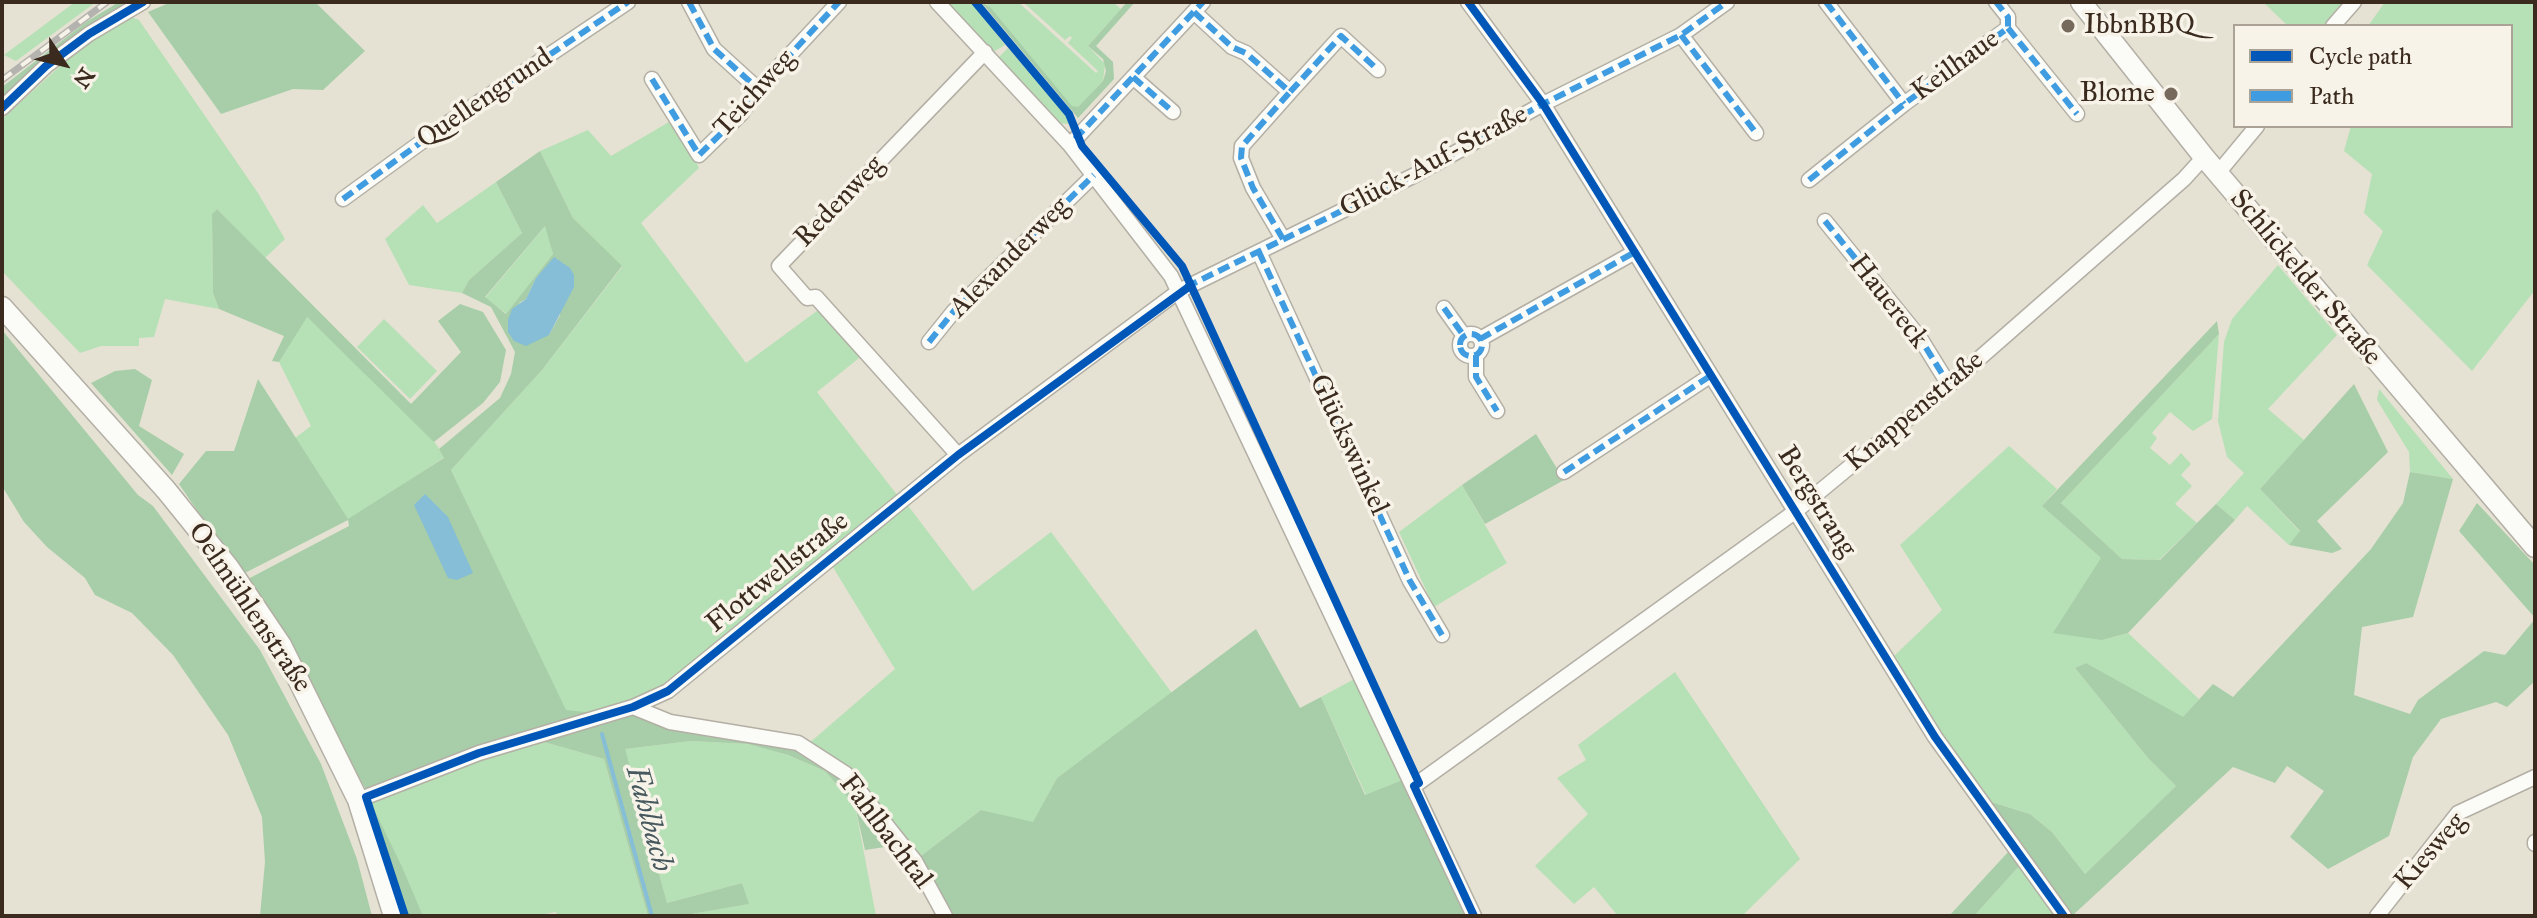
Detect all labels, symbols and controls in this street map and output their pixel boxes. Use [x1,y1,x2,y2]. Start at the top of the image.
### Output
place label: IbbnBBQ [2084,9,2195,43]
marker: IbbnBBQ [2059,17,2077,35]
street label: Keilhaue [1905,23,2007,109]
north arrow [24,24,104,104]
legend [2233,24,2513,128]
street label: Quellengrund [411,41,559,157]
text: Cycle path [2309,41,2412,71]
street label: Teichweg [707,43,803,145]
text: N [68,63,100,93]
place label: Blome [2080,77,2155,111]
text: Path [2309,81,2354,111]
marker: Blome [2162,85,2180,103]
street label: Glück-Auf-Straße [1334,98,1534,226]
street label: Redenweg [788,149,892,255]
street label: Schlickelder Straße [2222,183,2388,373]
street label: Alexanderweg [943,191,1077,325]
street label: Hauereck [1841,249,1935,355]
street label: Knappenstraße [1839,344,1991,480]
street label: Glückswinkel [1301,369,1395,521]
street label: Bergstrang [1769,440,1863,564]
street label: Flottwellstraße [700,505,856,641]
street label: Oelmühlenstraße [180,517,318,699]
water label: Fahlbach [617,762,679,876]
street label: Fahlbachtal [831,768,939,896]
street label: Kiesweg [2388,806,2474,898]

